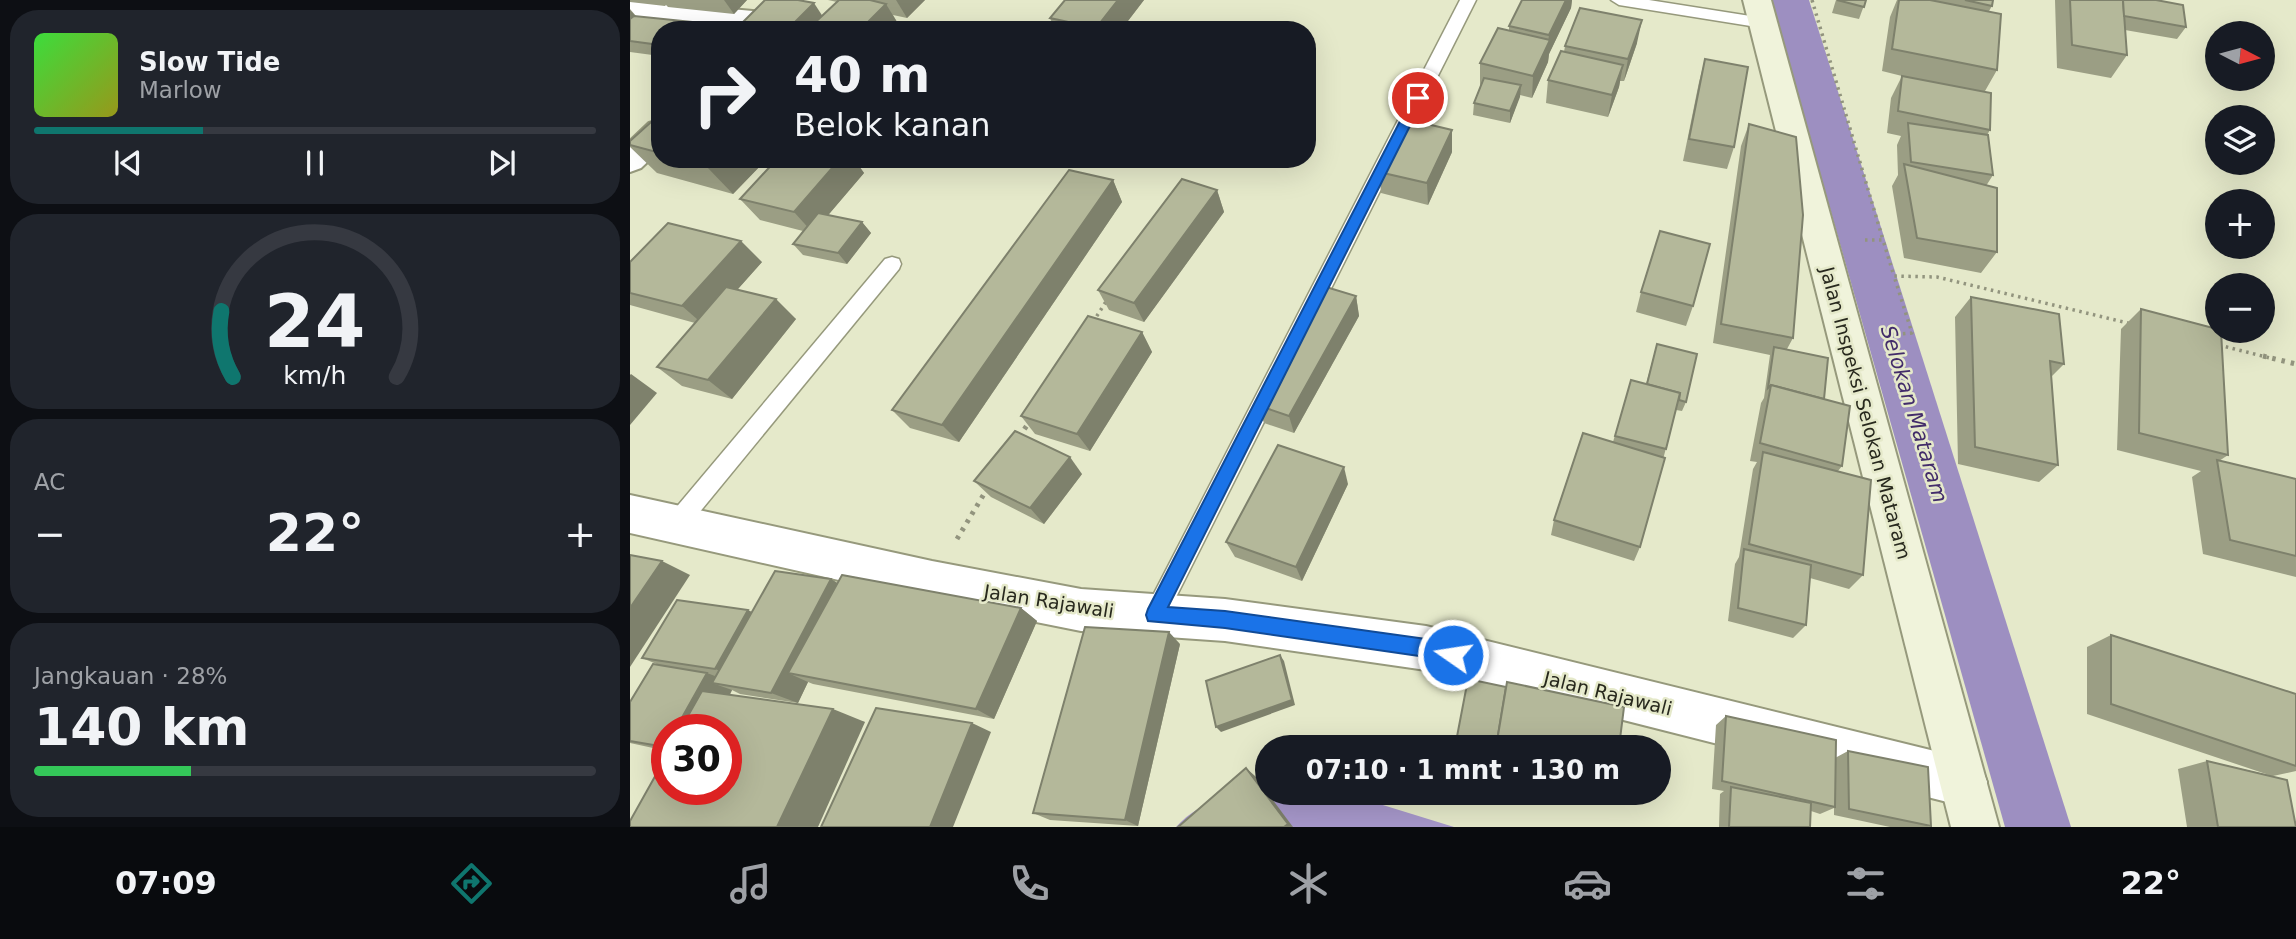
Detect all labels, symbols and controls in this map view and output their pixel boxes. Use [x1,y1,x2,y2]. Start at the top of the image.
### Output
north arrow [2205,21,2275,91]
map controls [2205,21,2275,343]
text: Slow Tide [139,47,280,77]
text: 40 m [794,47,930,104]
icon: right [679,49,770,140]
pin [1388,68,1448,128]
text: Marlow [139,77,222,103]
icon: arrive [1399,79,1437,117]
button: layers [2205,105,2275,175]
text: Belok kanan [794,106,991,144]
icon: previous [109,144,147,182]
icon: pause [296,144,334,182]
icon: next [483,144,521,182]
button: + [2205,189,2275,259]
street label: Jalan Inspeksi Selokan Mataram [1816,264,1916,562]
button: − [2205,273,2275,343]
text: 24 [264,280,366,365]
water label: Selokan Mataram [1875,322,1953,506]
text: km/h [283,361,347,390]
text: AC [34,469,65,495]
text: 22° [266,503,364,563]
text: − [34,512,66,556]
text: + [564,512,596,556]
street label: Jalan Rajawali [981,580,1116,622]
position arrow [1416,618,1490,692]
text: Jangkauan · 28% [34,663,227,689]
street label: Jalan Rajawali [1541,666,1674,720]
text: 140 km [34,697,249,757]
speed limit sign: 30 [651,714,742,805]
text: 07:10 · 1 mnt · 130 m [1306,755,1620,785]
icon: directions [447,859,496,908]
icon: music [726,859,775,908]
icon: phone [1005,859,1054,908]
icon: climate [1284,859,1333,908]
icon: car [1563,859,1612,908]
icon: filters [1841,859,1890,908]
text: 07:09 [115,864,217,902]
text: 22° [2120,864,2181,902]

